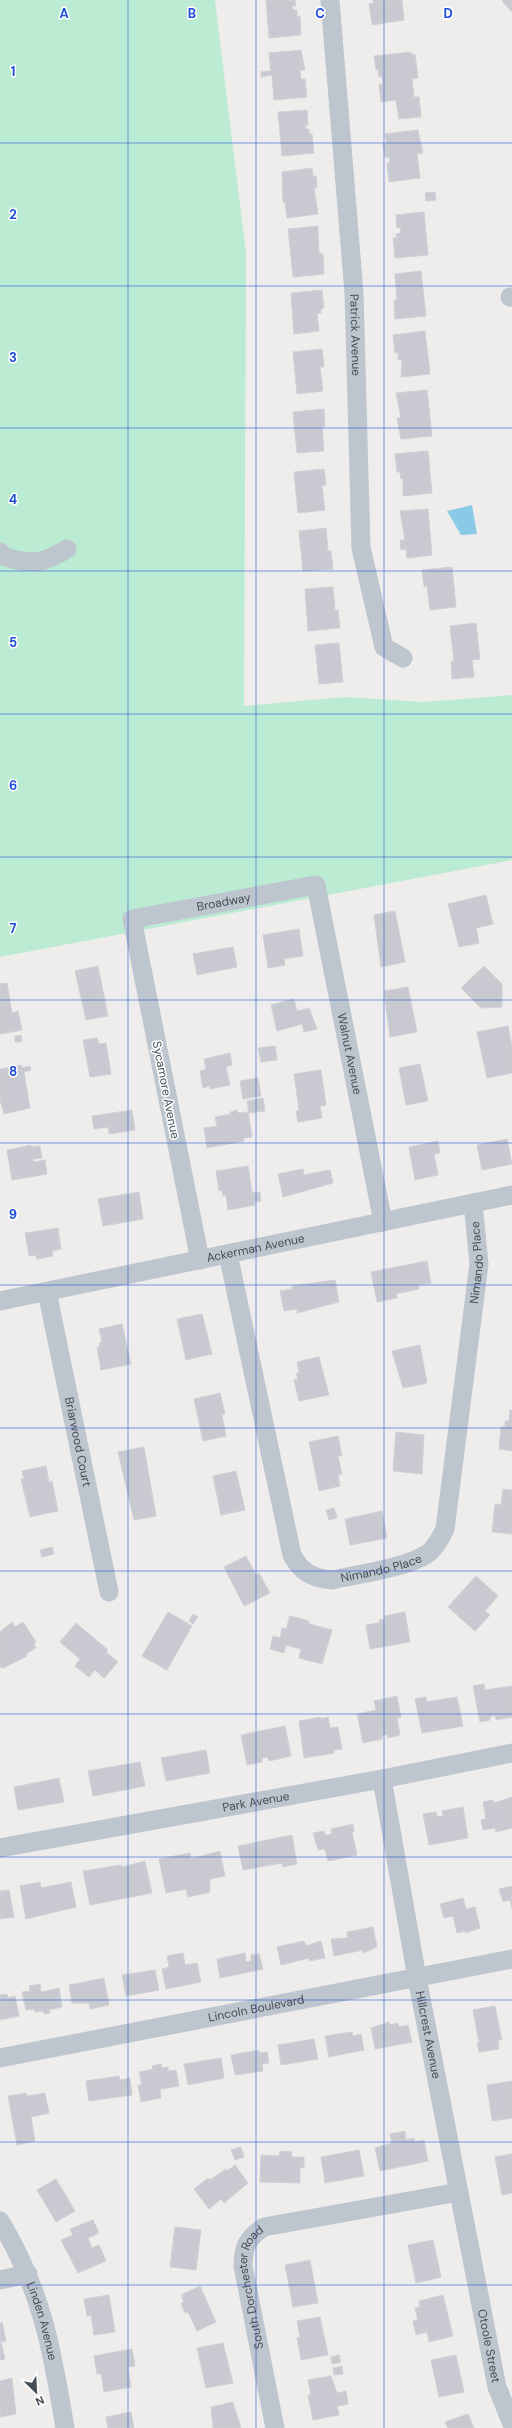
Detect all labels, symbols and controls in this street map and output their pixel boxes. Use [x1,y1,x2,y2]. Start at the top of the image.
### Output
text: A [59,5,69,22]
text: B [188,5,196,22]
text: C [315,5,325,22]
text: D [443,5,453,22]
text: 1 [11,63,15,80]
text: 2 [9,206,17,223]
street label: Patrick Avenue [346,294,364,376]
text: 3 [9,349,17,366]
text: 4 [9,491,17,508]
text: 5 [9,634,17,651]
text: 6 [9,777,17,794]
street label: Broadway [195,889,252,915]
text: 7 [10,920,17,937]
street label: Walnut Avenue [334,1012,366,1096]
street label: Sycamore Avenue [149,1040,183,1140]
text: 8 [9,1063,17,1080]
text: 9 [9,1206,17,1223]
street label: Nimando Place [466,1220,487,1305]
street label: Ackerman Avenue [205,1230,306,1266]
street label: Briarwood Court [61,1396,95,1488]
street label: Nimando Place [339,1550,425,1586]
street label: Park Avenue [221,1788,291,1816]
street label: Hillcrest Avenue [412,1990,445,2080]
street label: Lincoln Boulevard [207,1991,306,2026]
text: South Dorchester Road [235,2222,267,2350]
street label: South Dorchester Road [253,2226,275,2356]
street label: Linden Avenue [23,2279,61,2362]
street label: Otoole Street [474,2308,504,2385]
north arrow [16,2372,56,2412]
text: N [34,2393,47,2409]

